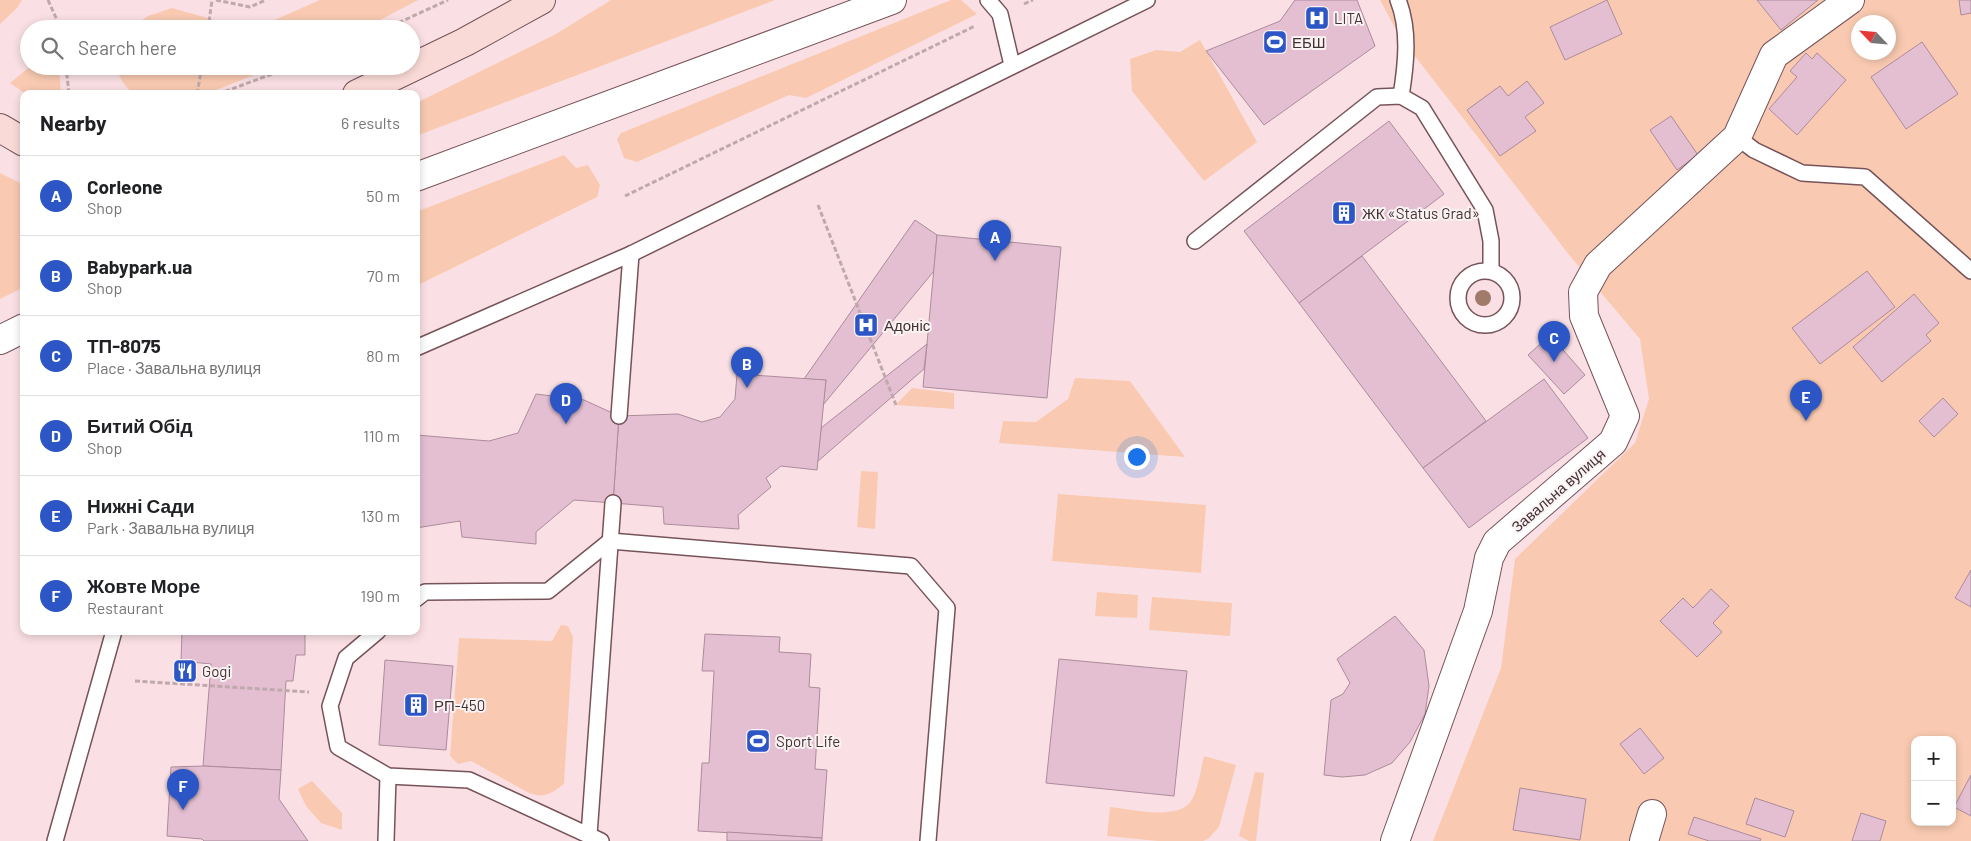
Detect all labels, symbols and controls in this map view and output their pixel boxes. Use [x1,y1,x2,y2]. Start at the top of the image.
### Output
hospital icon: LITA [1304,5,1330,31]
place label: LITA [1334,9,1363,27]
north arrow [1851,15,1896,60]
search box [20,20,420,75]
sports icon: ЕБШ [1262,29,1288,55]
place label: ЕБШ [1292,33,1326,51]
icon: search [38,34,66,62]
text: Search here [78,36,177,59]
text: Nearby [40,110,106,135]
text: 6 results [341,113,400,132]
text: Corleone [87,175,163,198]
text: A [51,186,61,205]
text: 50 m [366,186,400,205]
text: Shop [87,198,122,217]
building icon: ЖК «Status Grad» [1331,200,1357,226]
place label: ЖК «Status Grad» [1362,204,1480,222]
pin: A [979,220,1011,261]
text: Babypark.ua [87,255,192,278]
text: B [51,266,61,285]
text: 70 m [367,266,400,285]
text: Shop [87,278,122,297]
hospital icon: Адоніс [853,312,879,338]
place label: Адоніс [884,316,931,334]
pin: C [1538,321,1570,362]
text: ТП-8075 [87,334,161,357]
text: C [51,346,61,365]
text: 80 m [366,346,400,365]
pin: B [731,347,763,388]
text: Place · Завальна вулиця [87,358,261,377]
pin: E [1790,380,1822,421]
pin: D [550,383,582,424]
text: Битий Обід [87,414,193,437]
text: D [51,426,61,445]
text: 110 m [363,426,400,445]
text: Shop [87,438,122,457]
your location [1124,444,1150,470]
street label: Завальна вулиця [1507,444,1609,536]
text: Нижні Сади [87,494,195,517]
text: E [51,506,61,525]
text: 130 m [361,506,400,525]
text: Park · Завальна вулиця [87,518,255,537]
text: Жовте Море [87,574,200,597]
text: F [52,586,60,605]
text: 190 m [361,586,400,605]
text: Restaurant [87,598,164,617]
restaurant icon: Gogi [172,658,198,684]
place label: Gogi [202,662,231,680]
building icon: РП-450 [403,692,429,718]
place label: РП-450 [434,696,485,714]
sports icon: Sport Life [745,728,771,754]
place label: Sport Life [776,732,840,750]
map controls [1911,736,1956,826]
button: + [1911,736,1956,781]
pin: F [167,769,199,810]
button: − [1911,781,1956,826]

